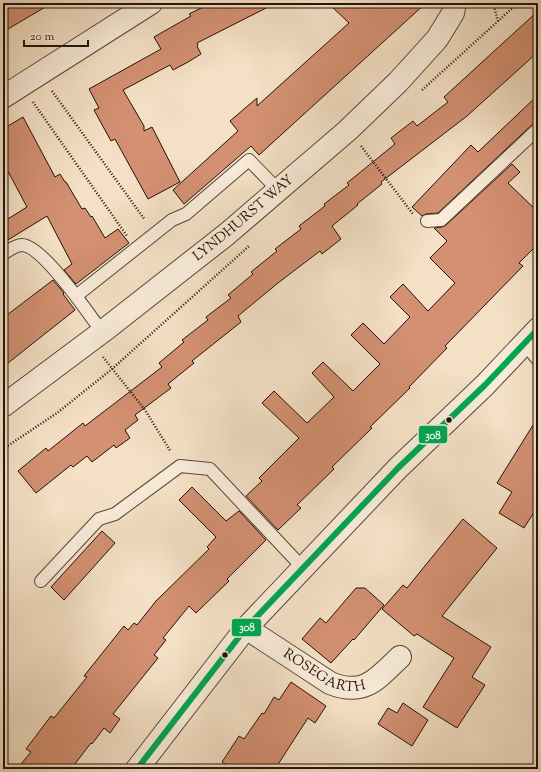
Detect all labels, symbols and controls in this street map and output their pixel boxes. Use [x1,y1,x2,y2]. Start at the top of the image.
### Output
scale bar [24,22,88,48]
text: 20 m [30,28,55,46]
street label: LYNDHURST WAY [189,171,298,267]
unlabelled marker [444,415,454,425]
line badge: 308 [418,425,448,444]
text: 308 [425,428,441,444]
line badge: 308 [231,618,262,637]
text: 308 [239,620,255,636]
street label: ROSEGARTH [279,645,368,698]
unlabelled marker [220,650,230,660]

